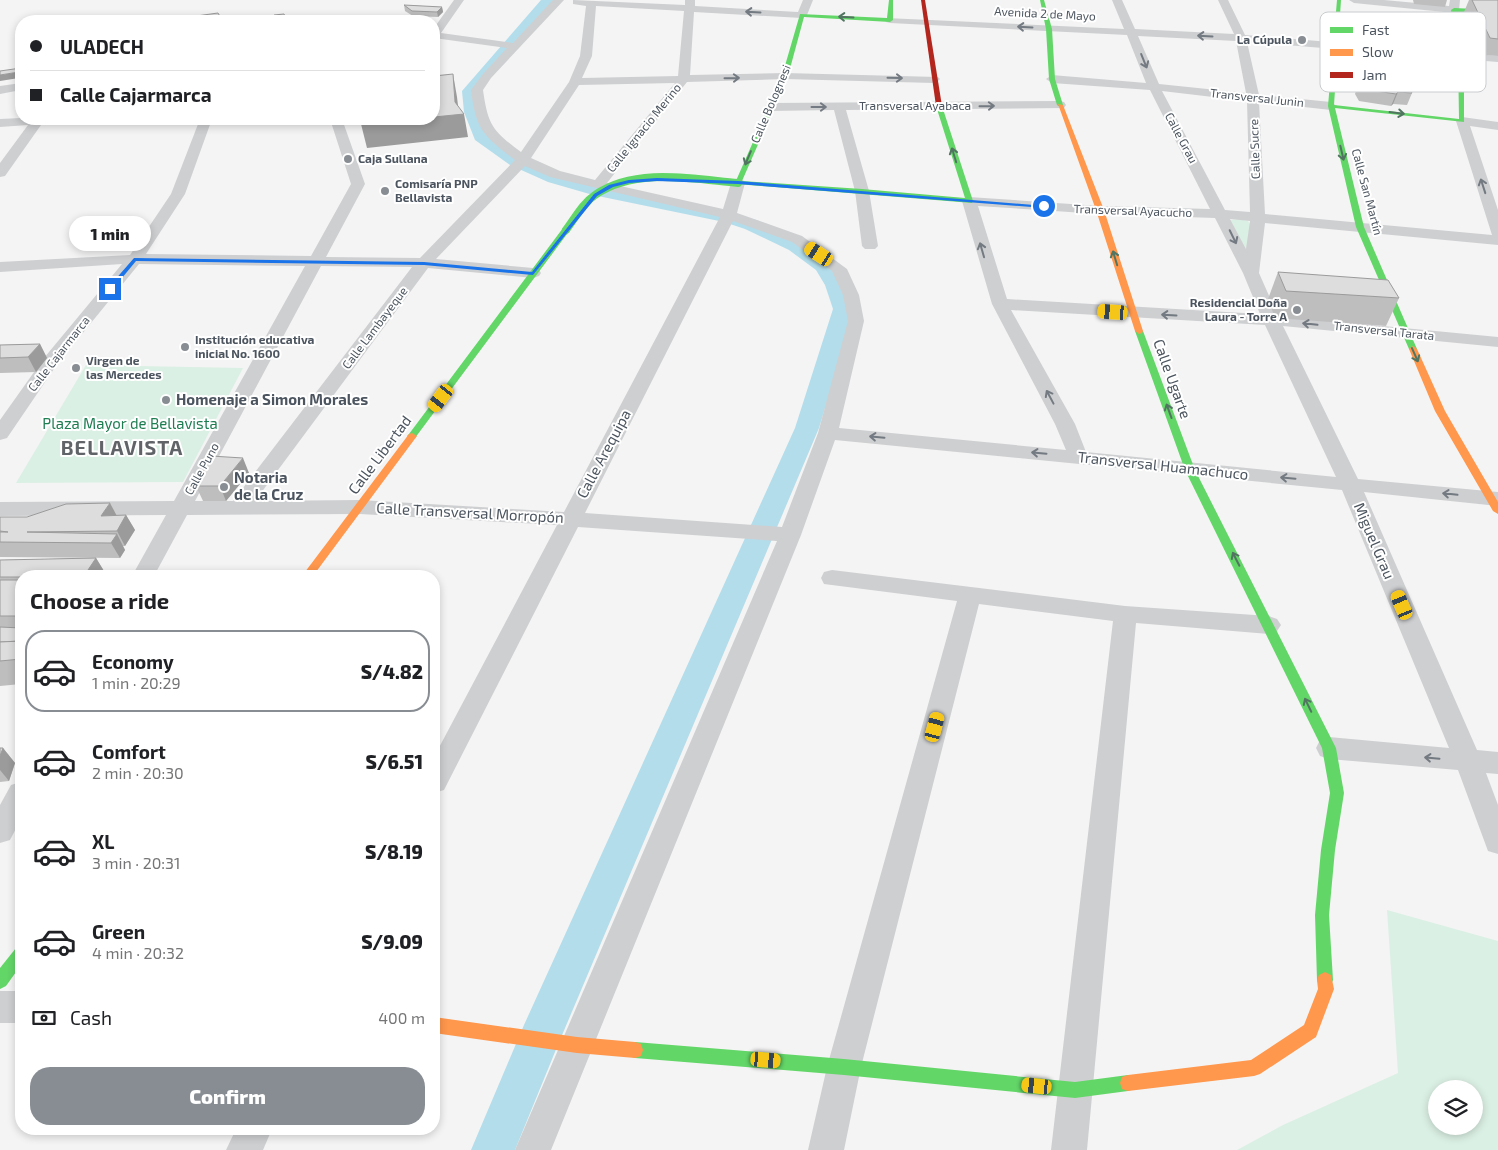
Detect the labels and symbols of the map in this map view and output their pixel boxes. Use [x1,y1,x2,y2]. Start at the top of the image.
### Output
street label: Avenida 2 de Mayo [994,3,1096,23]
one-way arrow [746,7,762,16]
legend [1320,12,1486,92]
one-way arrow [838,13,854,22]
text: Fast [1362,21,1389,38]
one-way arrow [1018,23,1034,32]
one-way arrow [1197,32,1213,41]
place label: La Cúpula [1237,32,1292,46]
marker: La Cúpula [1296,34,1308,46]
text: Slow [1362,43,1394,60]
one-way arrow [1140,53,1149,68]
street label: Calle Bolognesi [747,62,793,145]
text: Jam [1362,66,1387,83]
one-way arrow [724,73,740,82]
one-way arrow [886,73,903,83]
street label: Calle Ignacio Merino [603,80,683,175]
street label: Transversal Junin [1210,85,1305,109]
street label: Transversal Ayabaca [859,98,971,112]
one-way arrow [979,101,995,111]
one-way arrow [810,102,827,112]
one-way arrow [1389,108,1405,118]
street label: Calle Grau [1163,110,1201,165]
street label: Calle Sucre [1246,119,1262,179]
one-way arrow [1338,145,1347,161]
one-way arrow [949,147,958,163]
street label: Calle San Martín [1350,147,1386,237]
one-way arrow [743,150,753,165]
place label: Caja Sullana [358,151,428,166]
marker: Caja Sullana [342,153,354,165]
place label: Comisaría PNP Bellavista [395,176,478,204]
one-way arrow [1478,179,1488,195]
marker: Comisaría PNP Bellavista [379,185,391,197]
route start [1033,195,1055,217]
street label: Transversal Ayacucho [1073,201,1193,219]
callout: 1 min [69,216,151,252]
one-way arrow [1228,229,1238,244]
car [802,240,835,268]
one-way arrow [977,242,987,258]
one-way arrow [1109,250,1119,266]
route end [99,278,121,300]
street label: Calle Lambayeque [339,284,410,371]
place label: Residencial Doña Laura - Torre A [1190,295,1287,323]
car [1097,303,1128,321]
marker: Residencial Doña Laura - Torre A [1291,304,1303,316]
one-way arrow [1162,310,1178,319]
street label: Calle Cajarmarca [24,313,93,394]
street label: Transversal Tarata [1333,318,1435,342]
one-way arrow [1302,319,1318,329]
place label: Institución educativa inicial No. 1600 [195,332,315,360]
street label: Calle Ugarte [1150,336,1196,421]
marker: Institución educativa inicial No. 1600 [179,341,191,353]
one-way arrow [1410,347,1420,362]
place label: Virgen de las Mercedes [86,353,162,381]
marker: Virgen de las Mercedes [70,362,82,374]
car [425,382,456,414]
one-way arrow [1045,389,1055,404]
place label: Homenaje a Simon Morales [176,390,368,408]
marker: Homenaje a Simon Morales [160,394,172,406]
one-way arrow [1164,404,1173,419]
street label: Calle Arequipa [572,406,634,501]
street label: Calle Libertad [344,412,415,497]
park label: Plaza Mayor de Bellavista [42,414,218,432]
one-way arrow [870,433,886,442]
district label: BELLAVISTA [61,435,183,459]
street label: Calle Puno [181,440,221,497]
street label: Transversal Huamachuco [1077,447,1249,483]
one-way arrow [1031,448,1047,458]
place label: Notaria de la Cruz [234,468,303,503]
one-way arrow [1280,474,1296,483]
marker: Notaria de la Cruz [218,481,230,493]
one-way arrow [1442,489,1458,499]
street label: Calle Transversal Morropón [376,498,564,526]
street label: Miguel Grau [1351,500,1399,582]
one-way arrow [1231,552,1240,567]
car [1389,588,1414,622]
one-way arrow [1302,697,1312,712]
car [923,711,946,743]
one-way arrow [1424,753,1440,762]
car [750,1051,781,1069]
car [1021,1077,1052,1095]

